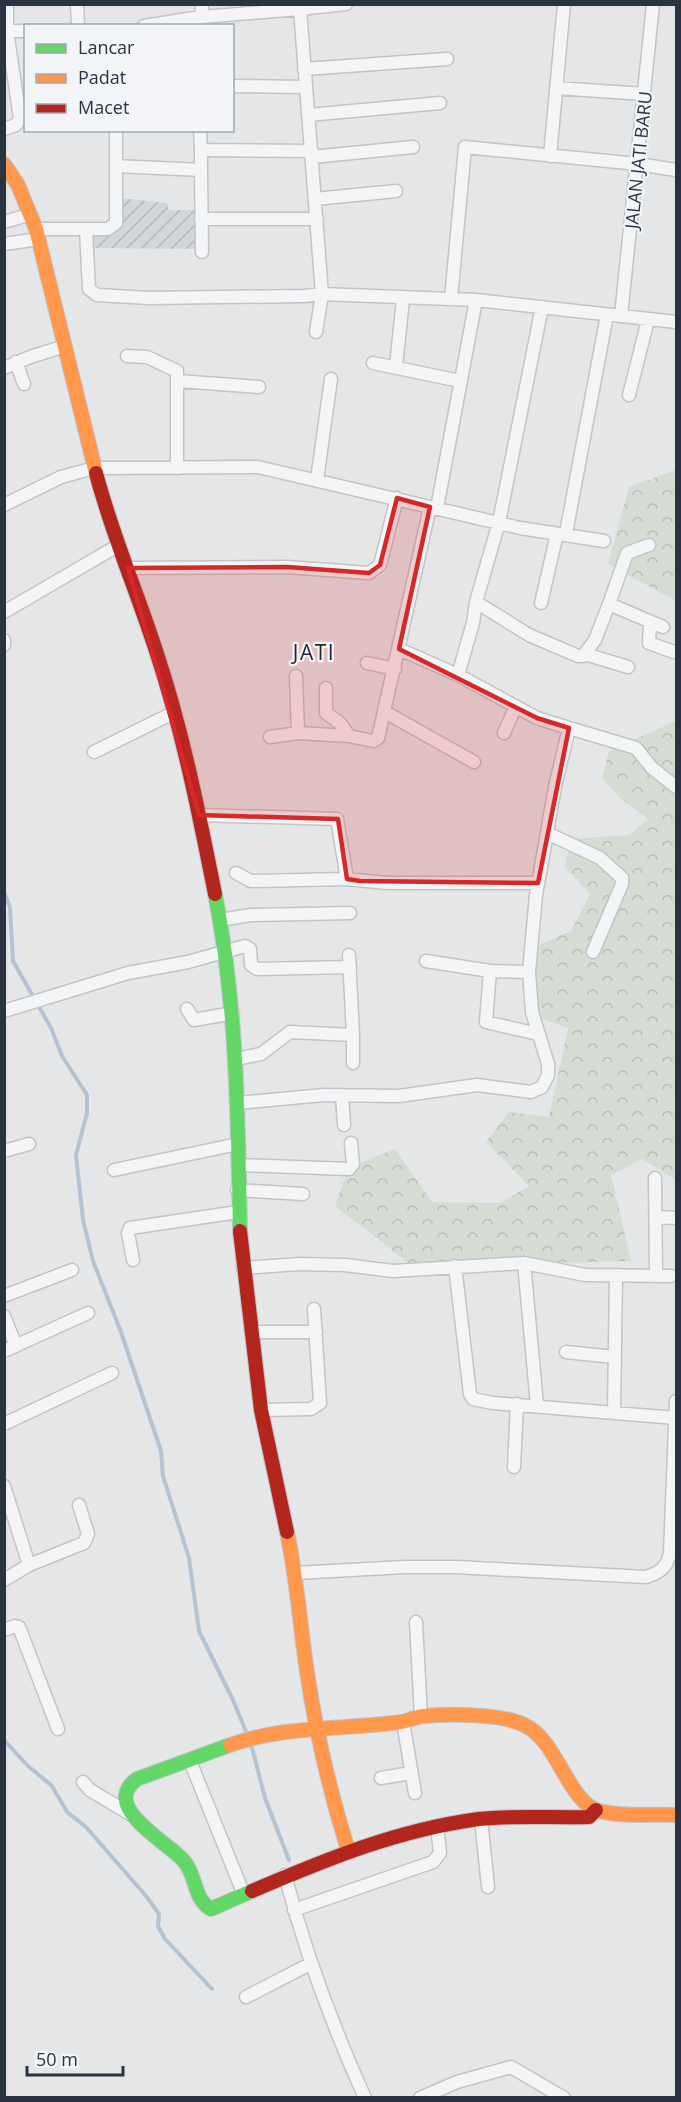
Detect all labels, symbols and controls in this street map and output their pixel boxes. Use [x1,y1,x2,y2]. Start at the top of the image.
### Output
legend [24,24,234,132]
text: Lancar [78,35,135,59]
text: Padat [78,65,126,89]
street label: JALAN JATI BARU [619,90,657,232]
text: Macet [78,95,129,119]
district label: JATI [291,638,335,666]
scale bar [27,2039,123,2077]
text: 50 m [36,2047,78,2071]

